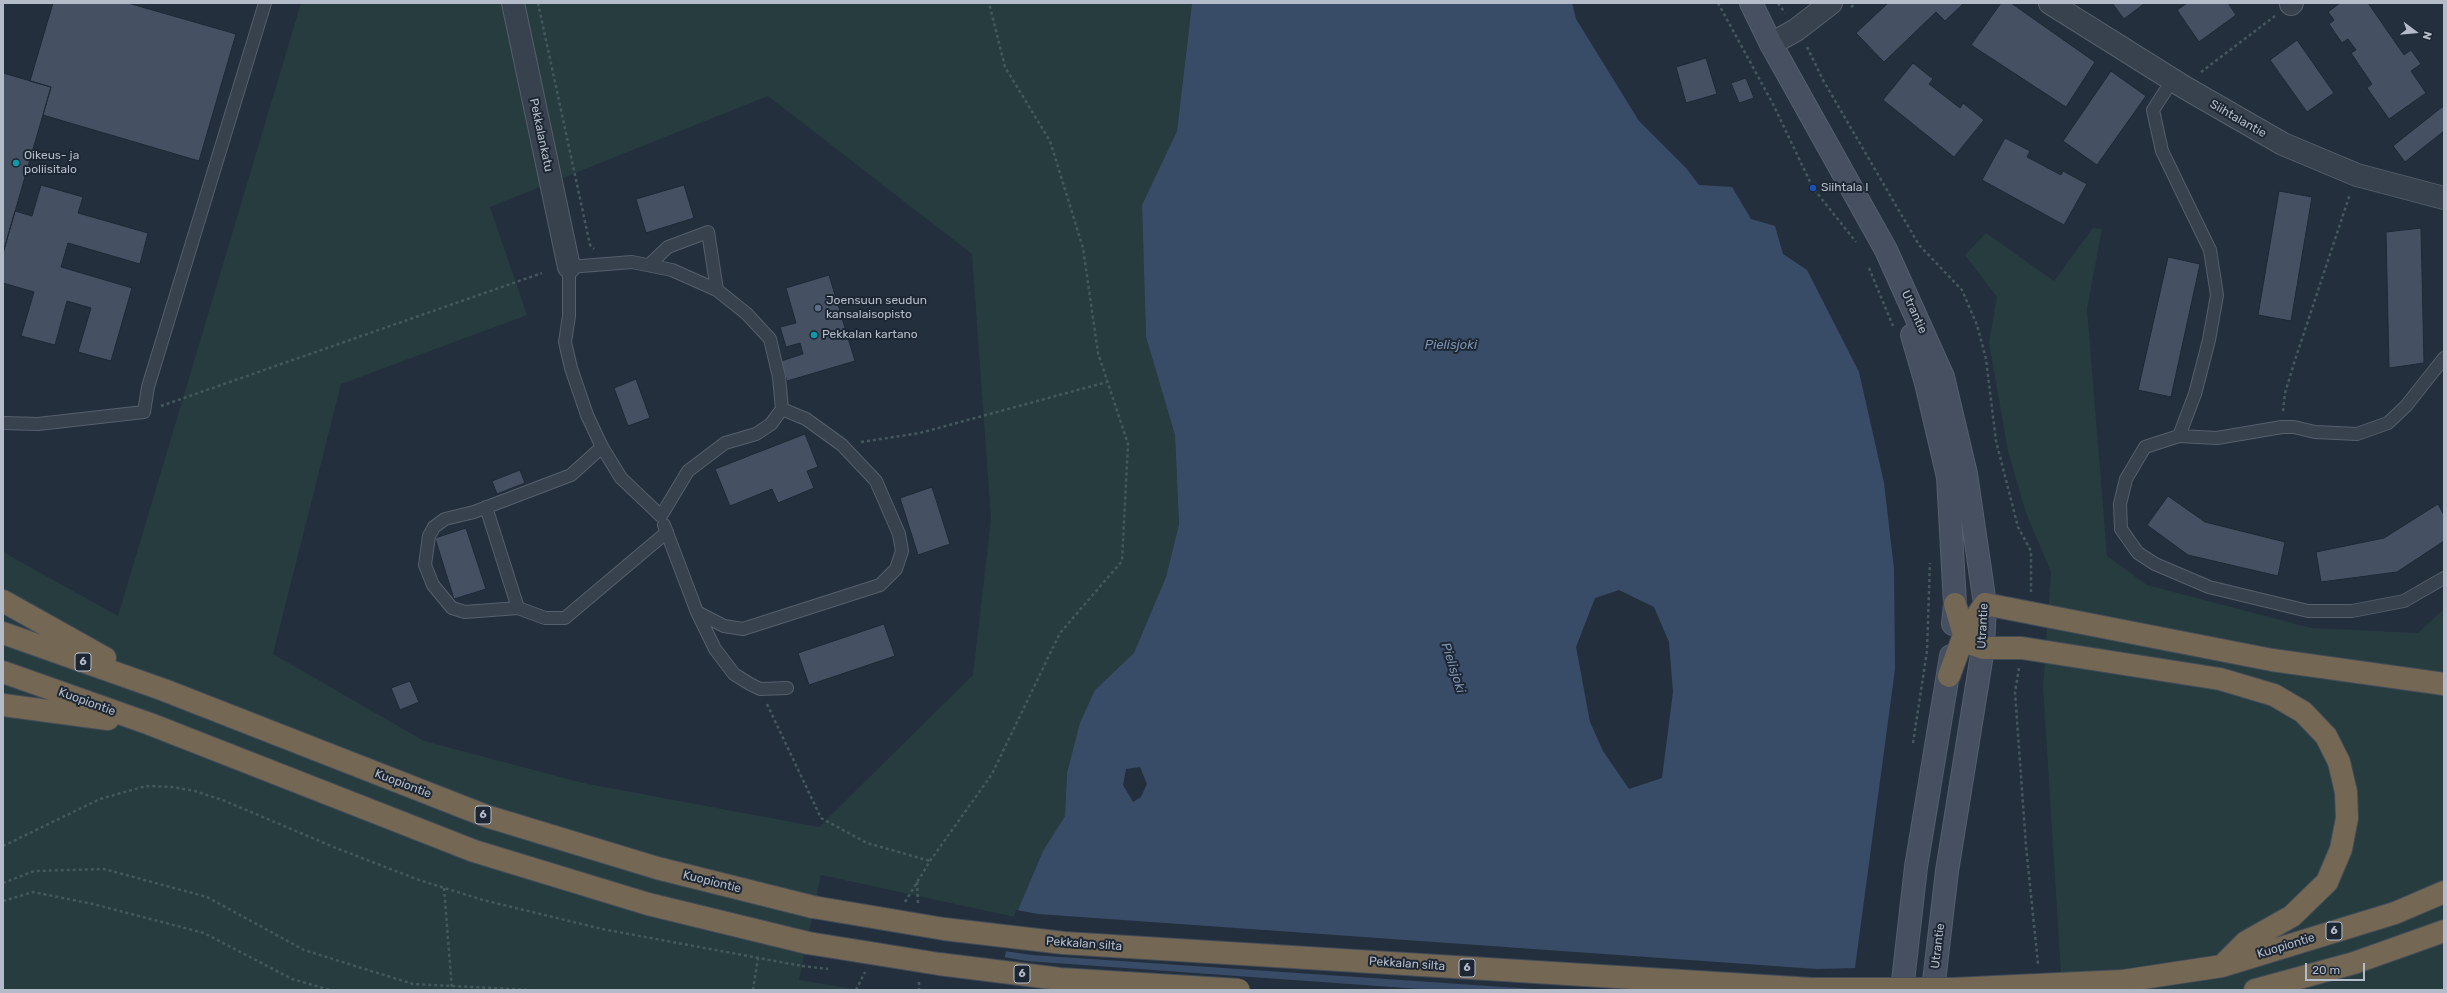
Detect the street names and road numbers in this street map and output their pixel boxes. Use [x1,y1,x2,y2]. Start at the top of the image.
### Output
street label: Pekkalankatu [526,97,556,173]
street label: Siihtalantie [2207,97,2269,141]
street label: Utrantie [1898,288,1930,336]
street label: Utrantie [1975,603,1991,649]
road number: 6 [75,653,91,671]
street label: Kuopiontie [57,685,117,719]
street label: Kuopiontie [373,767,433,801]
road number: 6 [475,806,491,824]
street label: Kuopiontie [681,868,743,896]
street label: Utrantie [1928,922,1948,970]
road number: 6 [2326,922,2342,940]
street label: Kuopiontie [2255,930,2317,962]
street label: Pekkalan silta [1045,934,1123,954]
street label: Pekkalan silta [1368,954,1446,974]
road number: 6 [1459,959,1475,977]
road number: 6 [1014,965,1030,983]

